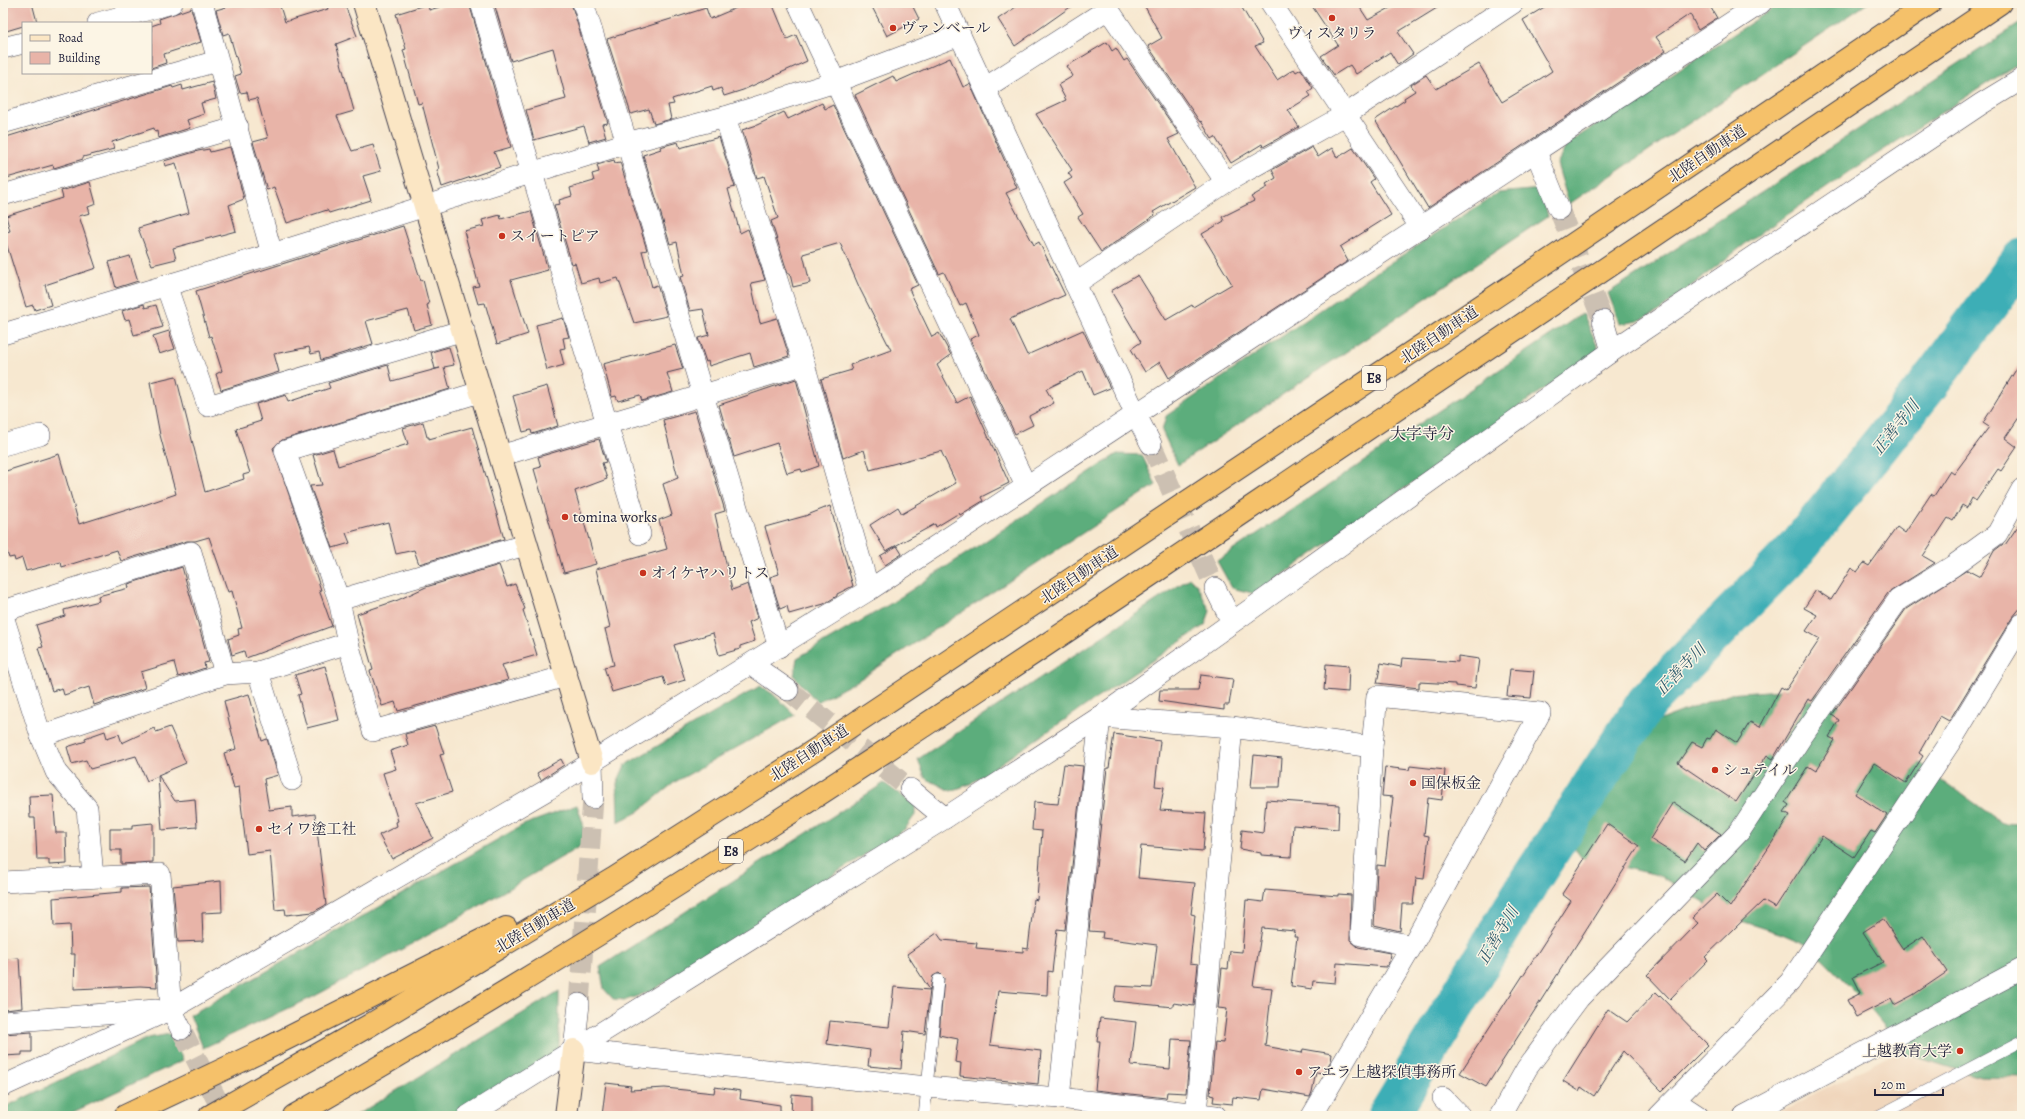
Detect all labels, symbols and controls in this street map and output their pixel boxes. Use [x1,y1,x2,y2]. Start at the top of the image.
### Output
marker: ヴィスタリラ [1327,13,1337,23]
place label: ヴァンベール [901,18,991,38]
legend [22,22,152,74]
marker: ヴァンベール [888,23,898,33]
place label: ヴィスタリラ [1287,23,1377,43]
text: Road [58,30,84,46]
text: Building [58,50,100,66]
street label: 北陸自動車道 [1664,121,1750,187]
place label: スイートピア [510,226,600,246]
marker: スイートピア [497,231,507,241]
street label: 北陸自動車道 [1396,302,1482,368]
road number: E8 [1362,366,1386,390]
water label: 正善寺川 [1867,394,1926,459]
district label: 大字寺分 [1390,423,1454,445]
place label: tomina works [573,507,657,527]
marker: tomina works [560,512,570,522]
street label: 北陸自動車道 [1036,542,1122,608]
place label: オイケヤハリトス [651,563,770,583]
marker: オイケヤハリトス [638,568,648,578]
water label: 正善寺川 [1651,638,1712,700]
street label: 北陸自動車道 [766,720,852,786]
place label: シュテイル [1723,760,1797,780]
marker: シュテイル [1710,765,1720,775]
place label: 国保板金 [1421,773,1481,793]
marker: 国保板金 [1408,778,1418,788]
place label: セイワ塗工社 [267,819,357,839]
marker: セイワ塗工社 [254,824,264,834]
road number: E8 [719,839,743,863]
street label: 北陸自動車道 [491,894,579,958]
water label: 正善寺川 [1472,901,1525,969]
place label: 上越教育大学 [1862,1041,1952,1061]
marker: 上越教育大学 [1955,1046,1965,1056]
place label: アエラ上越探偵事務所 [1307,1062,1456,1082]
marker: アエラ上越探偵事務所 [1294,1067,1304,1077]
scale bar [1875,1071,1943,1097]
text: 20 m [1881,1077,1905,1093]

